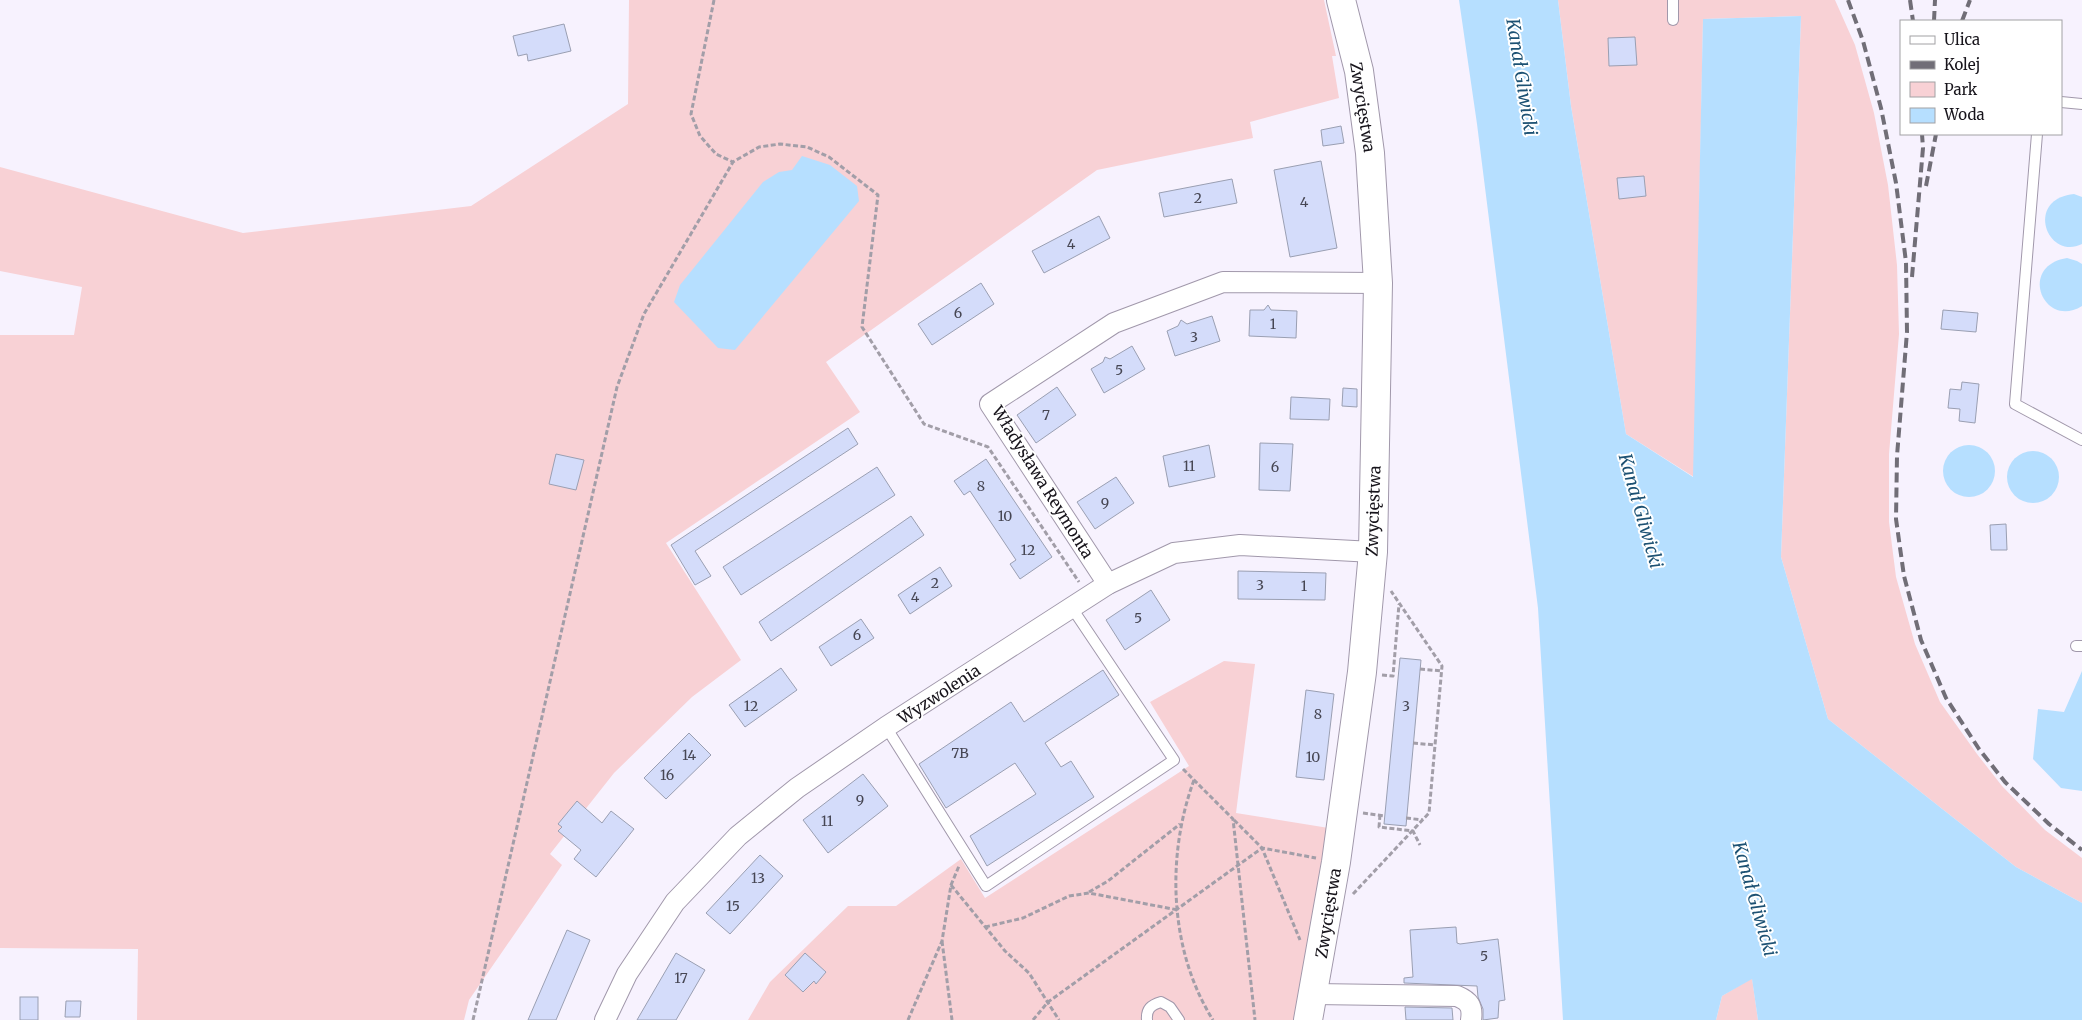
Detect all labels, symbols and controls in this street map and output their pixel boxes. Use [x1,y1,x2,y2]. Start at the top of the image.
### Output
water label: Kanał Gliwicki [1501,16,1543,137]
legend [1900,20,2062,135]
text: Ulica [1944,30,1980,49]
text: Kolej [1944,55,1980,74]
street label: Zwycięstwa [1346,60,1380,154]
text: Park [1944,80,1978,99]
text: Woda [1943,105,1985,124]
house number: 2 [1194,189,1202,207]
house number: 4 [1300,193,1309,211]
house number: 4 [1067,235,1076,253]
house number: 6 [954,304,962,322]
house number: 1 [1270,315,1276,333]
house number: 3 [1190,328,1198,346]
house number: 5 [1115,361,1123,379]
street label: Władysława Reymonta [987,401,1098,562]
house number: 7 [1042,406,1050,424]
water label: Kanał Gliwicki [1613,450,1668,571]
house number: 11 [1183,457,1195,475]
house number: 6 [1271,458,1279,476]
street label: Zwycięstwa [1361,465,1385,557]
house number: 8 [977,477,985,495]
house number: 9 [1101,494,1109,512]
house number: 10 [998,507,1012,525]
house number: 12 [1021,541,1035,559]
house number: 2 [931,574,939,592]
house number: 3 [1256,576,1264,594]
house number: 1 [1301,577,1307,595]
house number: 4 [911,588,920,606]
house number: 5 [1134,609,1142,627]
house number: 6 [853,626,861,644]
street label: Wyzwolenia [893,660,984,729]
house number: 12 [744,697,758,715]
house number: 3 [1402,697,1410,715]
house number: 8 [1314,705,1322,723]
house number: 7B [951,744,969,762]
house number: 14 [682,746,696,764]
house number: 10 [1306,748,1320,766]
house number: 16 [660,766,674,784]
house number: 9 [856,791,864,809]
house number: 11 [821,812,833,830]
water label: Kanał Gliwicki [1727,838,1782,959]
street label: Zwycięstwa [1311,866,1345,960]
house number: 13 [751,869,765,887]
house number: 15 [726,897,740,915]
house number: 5 [1480,947,1488,965]
house number: 17 [674,969,688,987]

